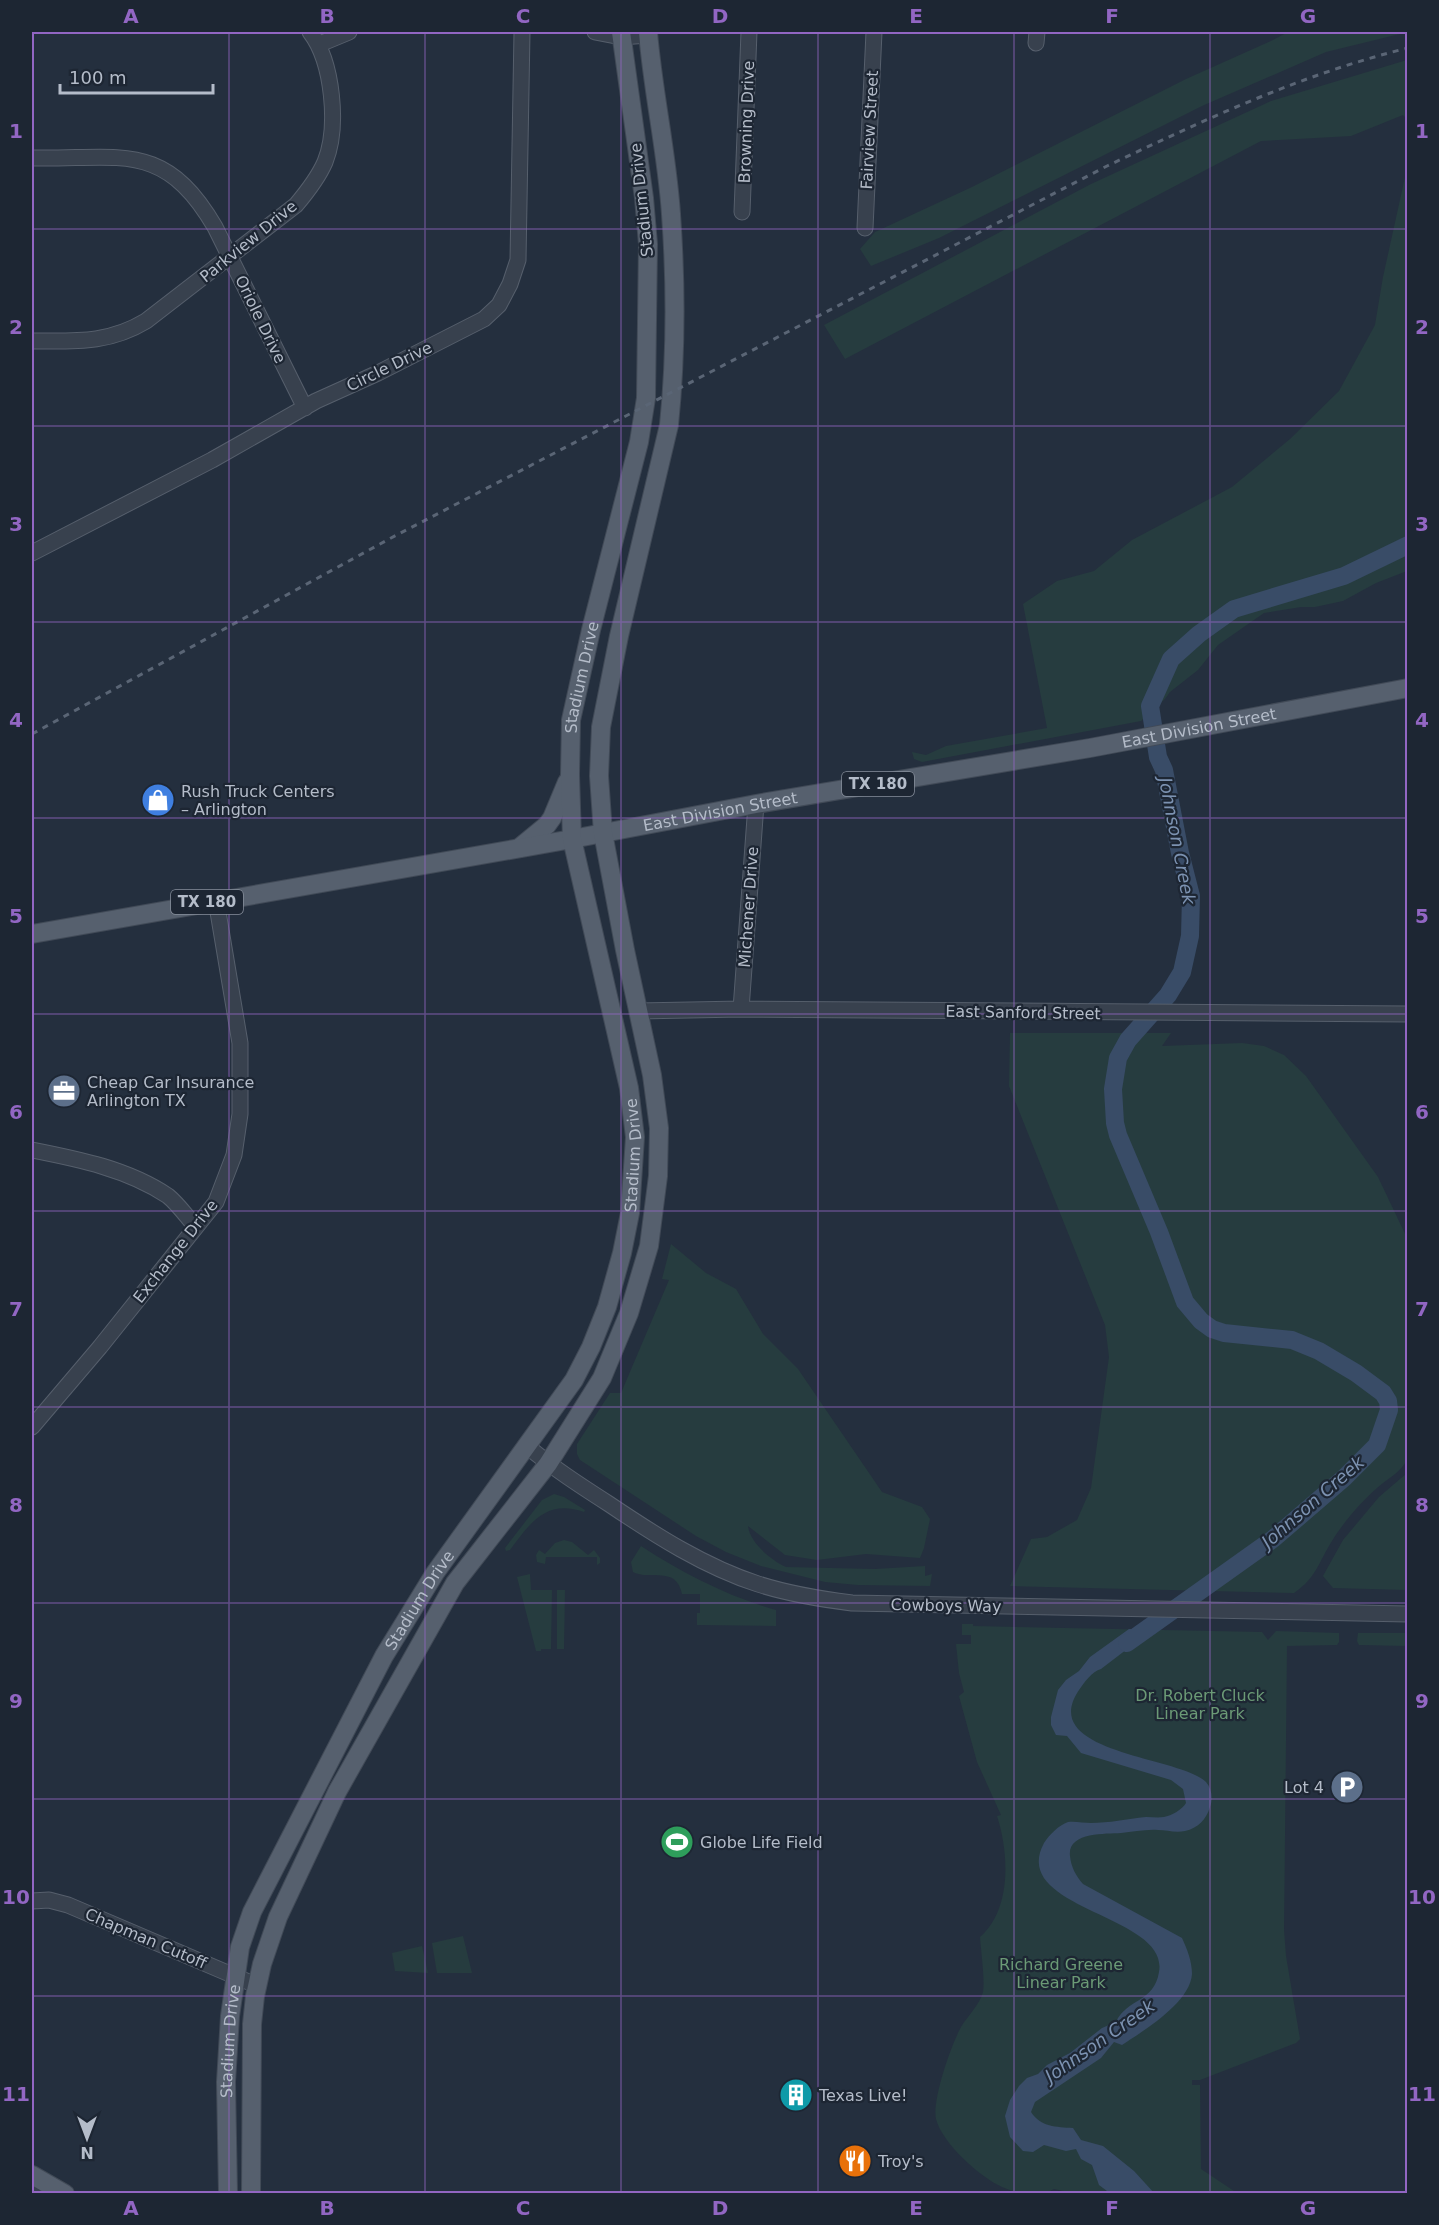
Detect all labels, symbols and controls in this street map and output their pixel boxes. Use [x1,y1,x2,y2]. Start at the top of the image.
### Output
text: A [123,4,139,28]
text: B [319,4,335,28]
text: C [516,4,530,28]
text: D [712,4,728,28]
text: E [909,4,923,28]
text: F [1105,4,1119,28]
text: G [1300,4,1316,28]
scale bar [60,57,213,95]
street label: Browning Drive [735,60,758,184]
text: 100 m [69,67,127,88]
street label: Fairview Street [857,70,882,190]
text: 1 [9,119,23,143]
text: 1 [1415,119,1429,143]
street label: Stadium Drive [626,142,657,258]
street label: Parkview Drive [196,197,301,286]
street label: Oriole Drive [231,272,290,366]
text: 2 [9,315,23,339]
text: 2 [1415,315,1429,339]
street label: Circle Drive [343,338,435,395]
text: 3 [9,512,23,536]
text: 3 [1415,512,1429,536]
street label: Stadium Drive [562,619,603,734]
street label: East Division Street [1120,704,1278,752]
text: 4 [9,708,23,732]
text: 4 [1415,708,1429,732]
road number: TX 180 [842,772,914,796]
water label: Johnson Creek [1154,773,1200,908]
shop icon: Rush Truck Centers – Arlington [140,782,176,818]
place label: Rush Truck Centers – Arlington [181,782,335,819]
street label: East Division Street [641,788,799,835]
street label: Michener Drive [735,846,762,968]
road number: TX 180 [171,890,243,914]
text: 5 [9,904,23,928]
text: 5 [1415,904,1429,928]
street label: East Sanford Street [945,1002,1101,1023]
office icon: Cheap Car Insurance Arlington TX [46,1073,82,1109]
place label: Cheap Car Insurance Arlington TX [87,1073,254,1110]
street label: Stadium Drive [621,1097,645,1213]
text: 6 [9,1100,23,1124]
text: 6 [1415,1100,1429,1124]
street label: Exchange Drive [129,1196,222,1307]
text: 7 [9,1297,23,1321]
text: 7 [1415,1297,1429,1321]
water label: Johnson Creek [1255,1450,1370,1554]
text: 8 [9,1493,23,1517]
text: 8 [1415,1493,1429,1517]
street label: Stadium Drive [381,1547,458,1654]
street label: Cowboys Way [890,1595,1002,1616]
park label: Dr. Robert Cluck Linear Park [1135,1686,1266,1723]
text: 9 [9,1689,23,1713]
text: 9 [1415,1689,1429,1713]
parking icon: Lot 4 [1329,1769,1365,1805]
place label: Lot 4 [1284,1778,1324,1797]
sports icon: Globe Life Field [659,1824,695,1860]
place label: Globe Life Field [700,1833,823,1852]
text: 10 [2,1885,30,1909]
text: 10 [1408,1885,1436,1909]
street label: Chapman Cutoff [82,1904,210,1973]
park label: Richard Greene Linear Park [999,1955,1123,1992]
street label: Stadium Drive [217,1983,244,2098]
water label: Johnson Creek [1038,1994,1160,2088]
building icon: Texas Live! [778,2077,814,2113]
text: 11 [2,2082,30,2106]
text: 11 [1408,2082,1436,2106]
place label: Texas Live! [818,2086,907,2105]
north arrow [57,2108,117,2168]
text: N [80,2143,94,2162]
restaurant icon: Troy's [837,2143,873,2179]
place label: Troy's [877,2152,924,2171]
text: A [123,2196,139,2220]
text: B [319,2196,335,2220]
text: C [516,2196,530,2220]
text: D [712,2196,728,2220]
text: E [909,2196,923,2220]
text: F [1105,2196,1119,2220]
text: G [1300,2196,1316,2220]

